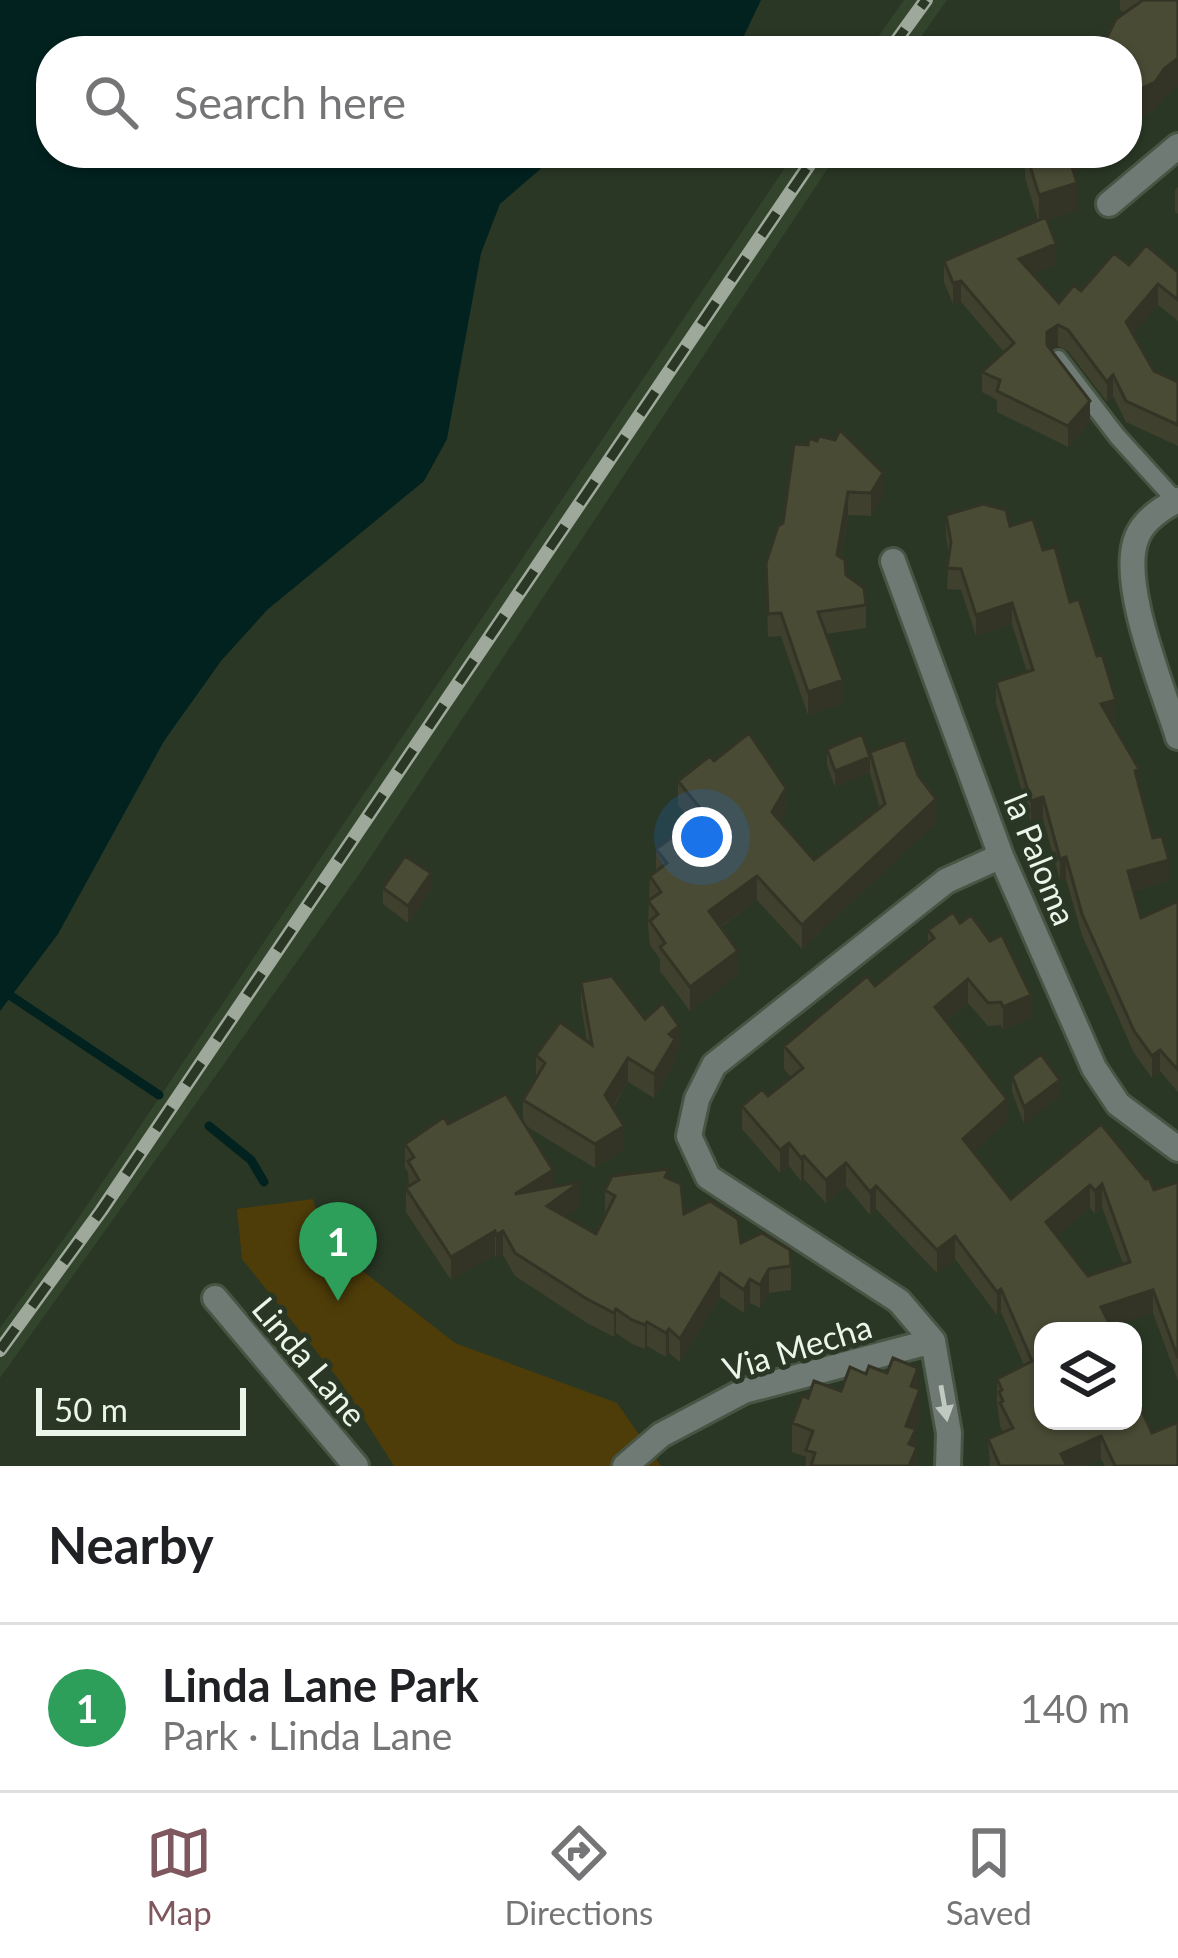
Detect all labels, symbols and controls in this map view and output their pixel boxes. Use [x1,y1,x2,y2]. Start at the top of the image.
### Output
search box [36,36,1142,168]
icon: search [78,69,144,135]
text: Search here [174,75,406,129]
street label: la Paloma [997,787,1085,931]
your location [672,807,732,867]
pin: 1 [299,1202,377,1301]
street label: Linda Lane [245,1288,375,1434]
street label: Via Mecha [718,1305,876,1389]
map controls [1034,1322,1142,1430]
button: layers [1034,1322,1142,1430]
scale bar [36,1382,246,1435]
one-way arrow [935,1385,953,1423]
text: 50 m [54,1389,128,1429]
text: Nearby [48,1514,214,1575]
text: Linda Lane Park [162,1658,479,1712]
text: 1 [76,1685,98,1731]
text: 140 m [1020,1685,1130,1731]
text: Park · Linda Lane [162,1712,452,1758]
tab: Map [146,1820,212,1932]
tab: Directions [504,1820,653,1932]
tab: Saved [946,1820,1032,1932]

